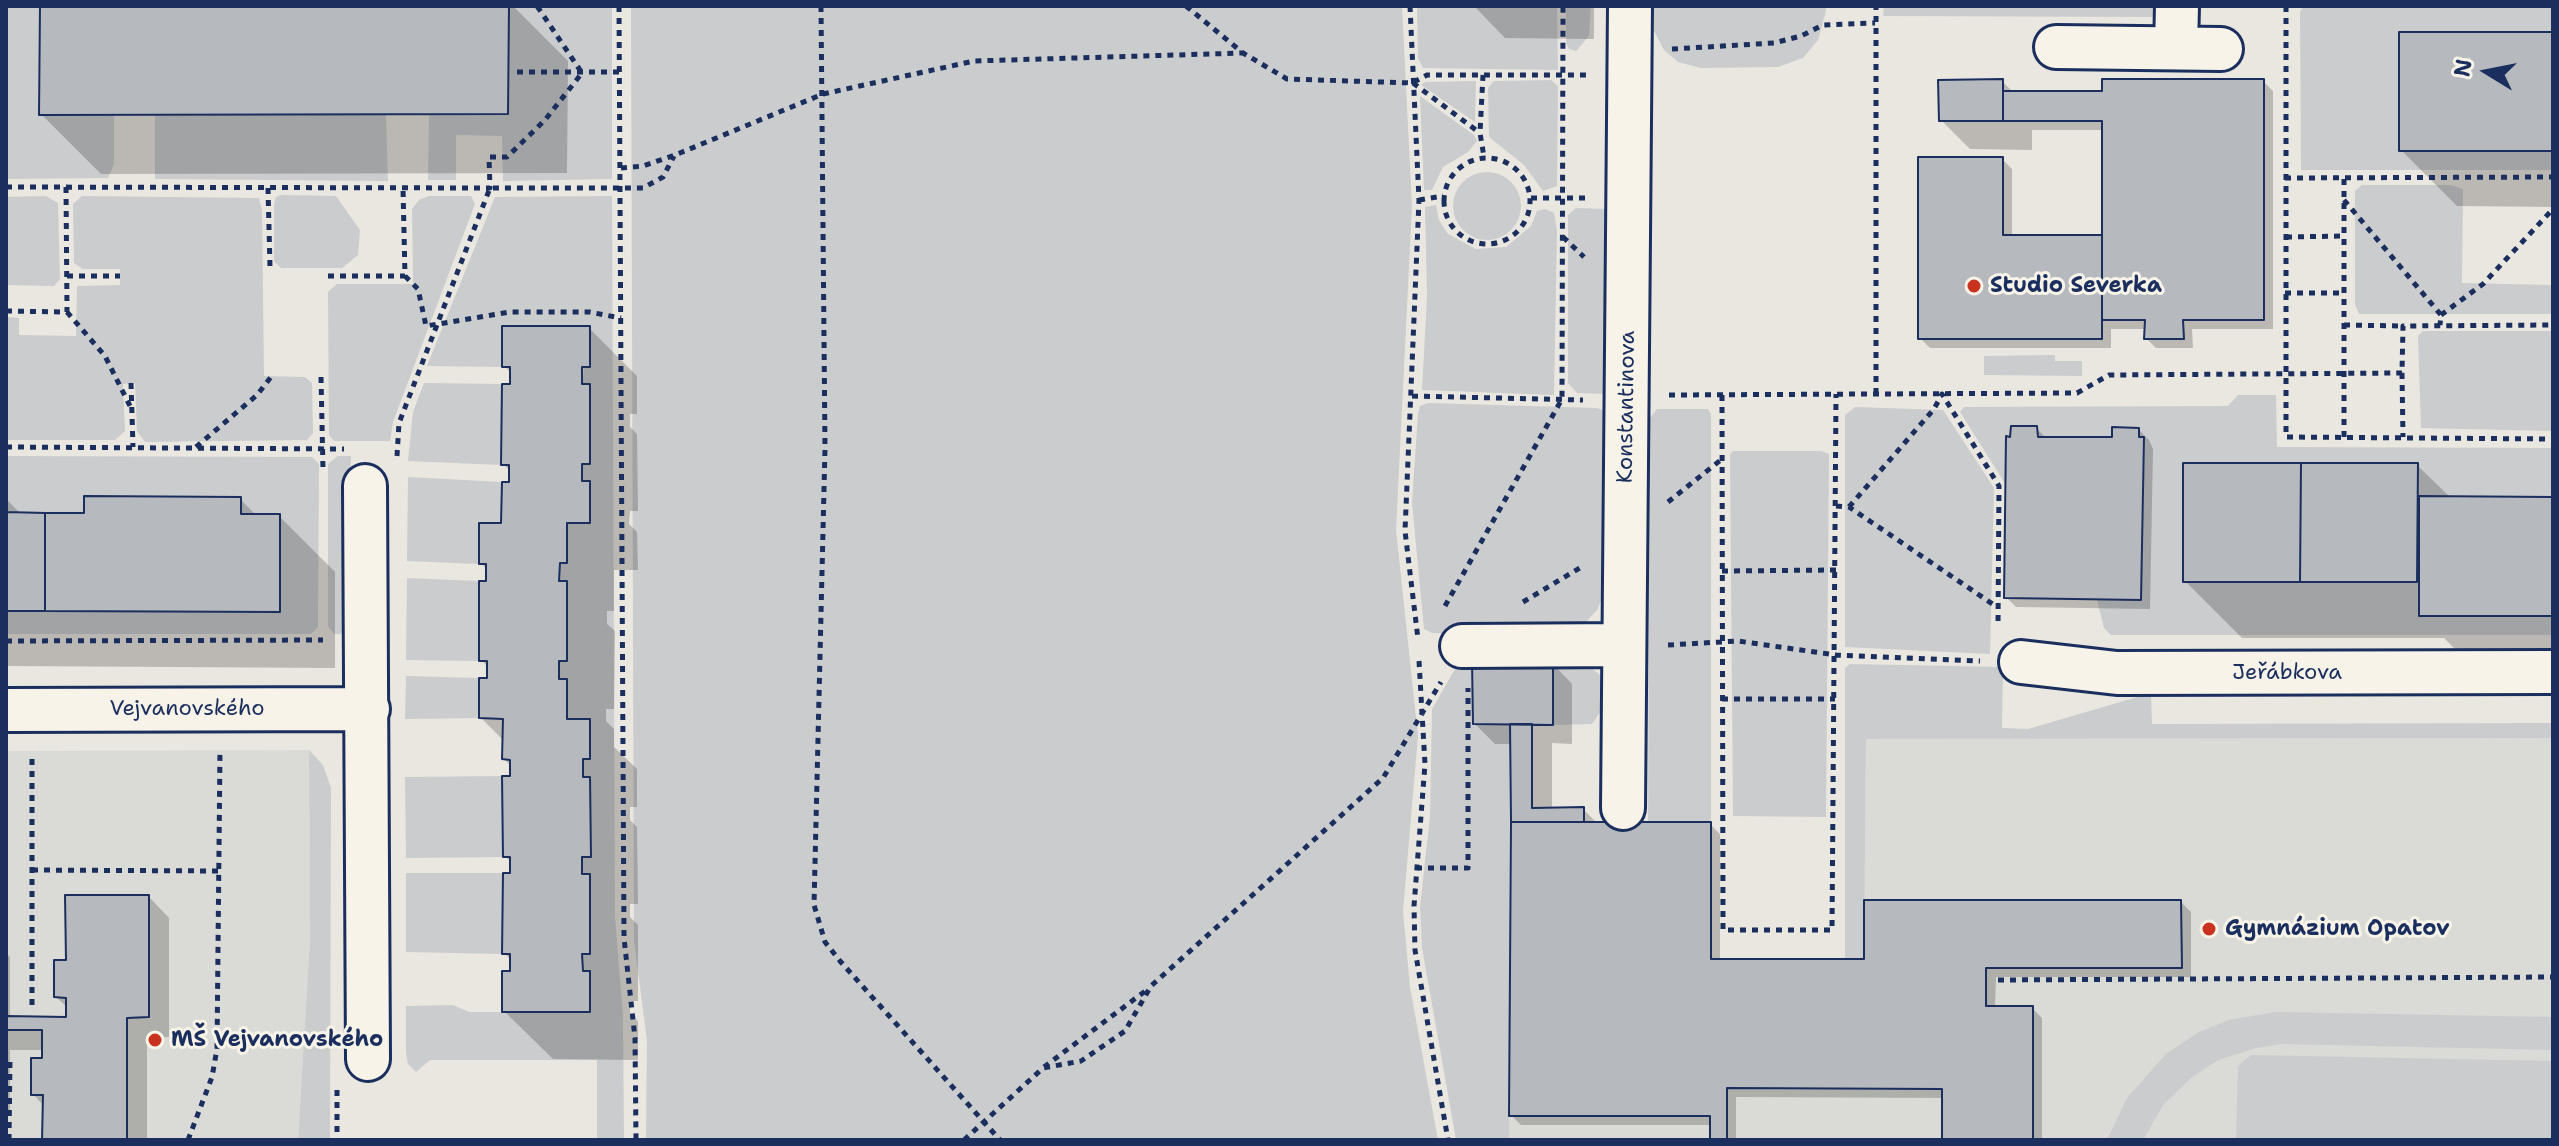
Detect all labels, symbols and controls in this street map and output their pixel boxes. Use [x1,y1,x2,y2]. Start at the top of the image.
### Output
north arrow [2447,32,2527,112]
text: N [2447,57,2479,79]
place label: Studio Severka [1990,273,2162,299]
marker: Studio Severka [1965,277,1983,295]
street label: Konstantinova [1612,330,1642,484]
street label: Jeřábkova [2232,660,2342,686]
street label: Vejvanovského [109,696,265,722]
place label: Gymnázium Opatov [2225,916,2450,942]
marker: Gymnázium Opatov [2200,920,2218,938]
place label: MŠ Vejvanovského [171,1027,383,1053]
marker: MŠ Vejvanovského [146,1031,164,1049]

